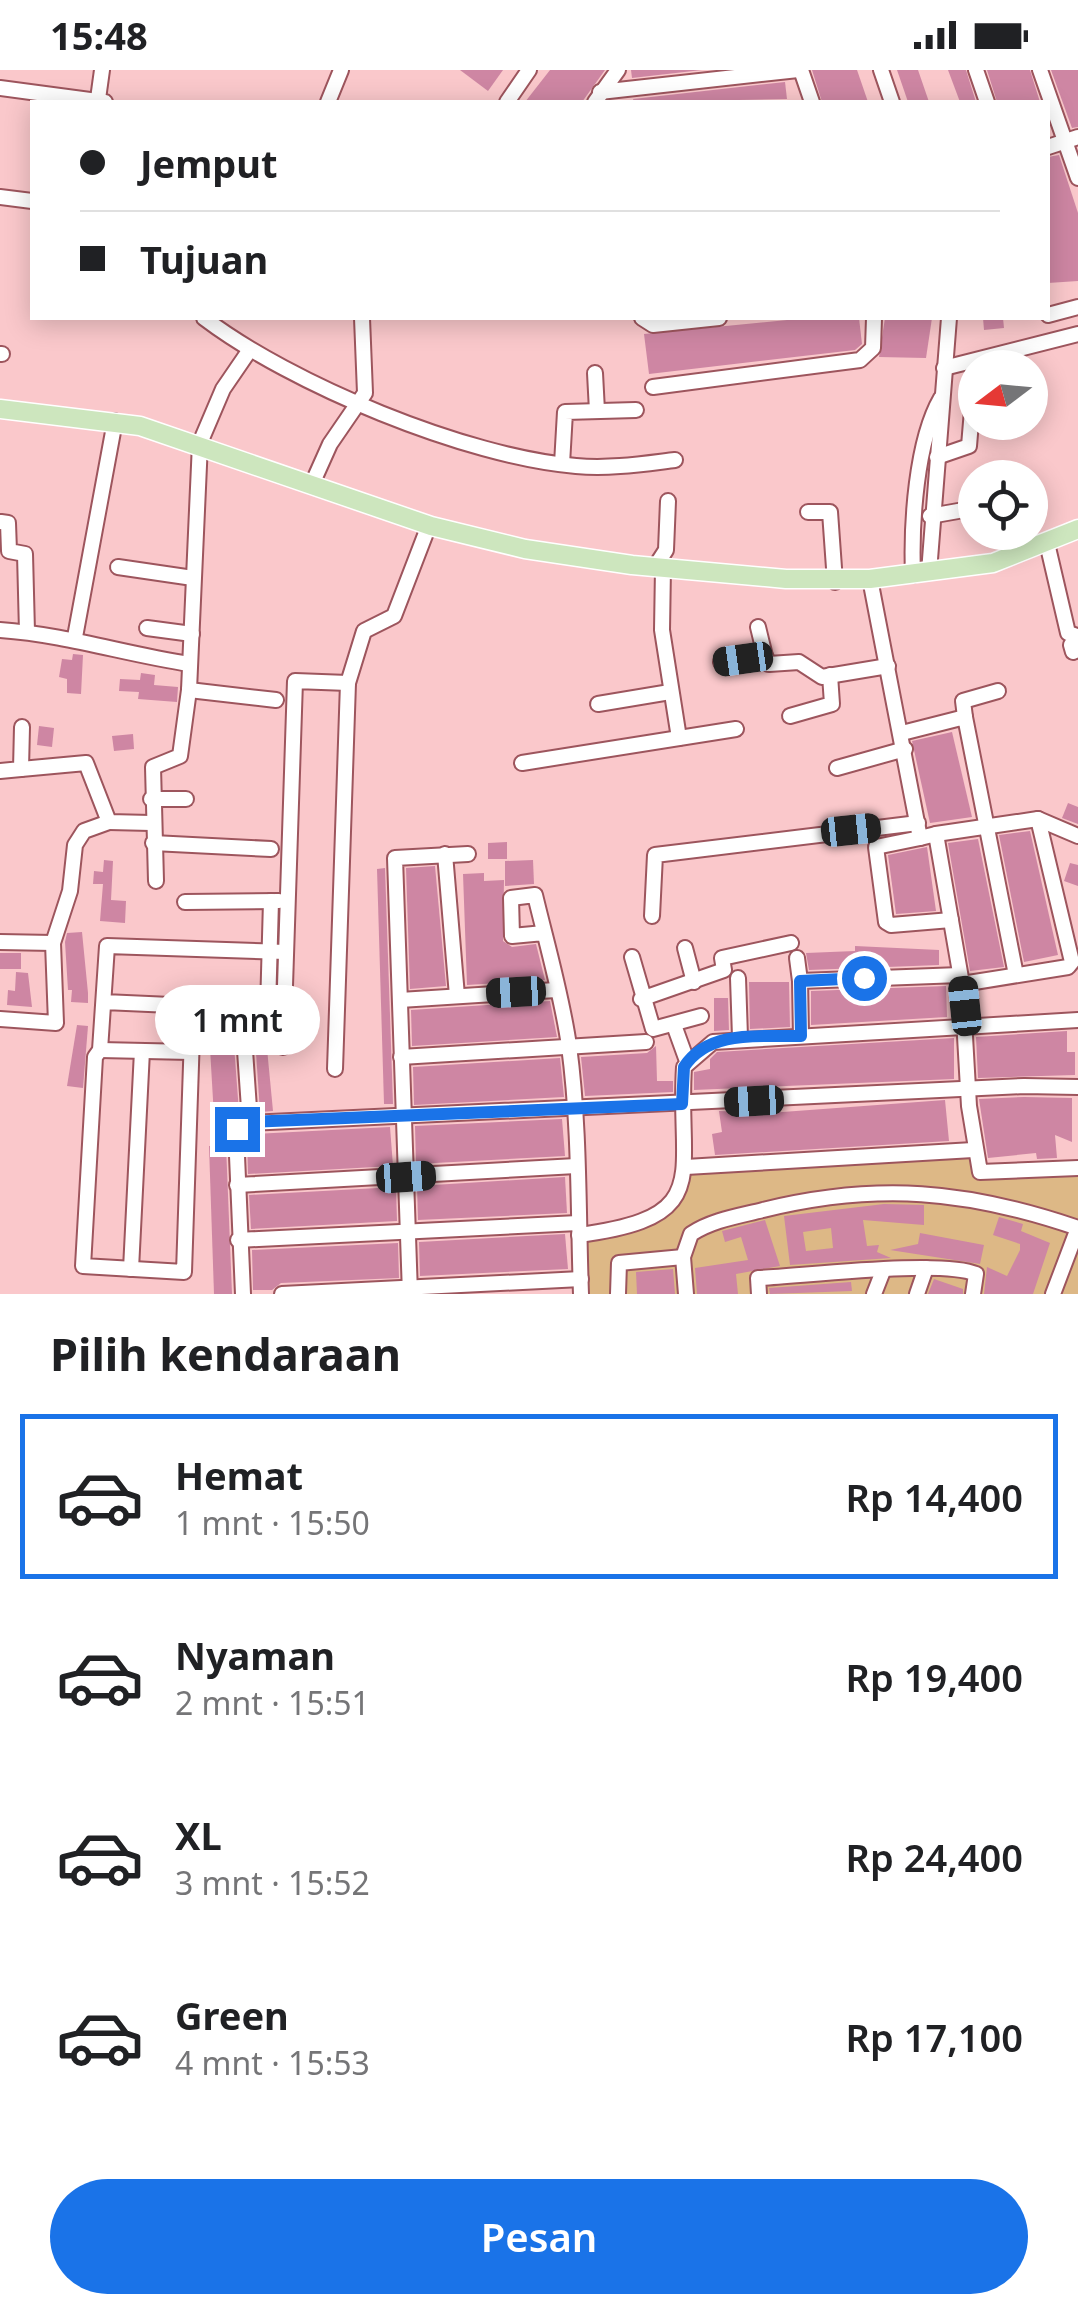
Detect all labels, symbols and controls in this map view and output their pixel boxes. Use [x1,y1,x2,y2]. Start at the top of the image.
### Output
text: 15:48 [50,9,148,61]
text: Jemput [140,137,278,189]
text: Tujuan [140,233,268,285]
north arrow [958,350,1048,440]
map controls [958,350,1048,550]
button: locate [958,460,1048,550]
car [711,640,775,678]
car [820,812,882,848]
route start [842,956,887,1001]
car [485,975,547,1009]
car [947,975,983,1037]
callout: 1 mnt [154,984,320,1054]
text: 1 mnt [192,998,283,1041]
car [723,1084,785,1118]
route end [215,1107,260,1152]
car [375,1160,437,1194]
text: Pilih kendaraan [50,1323,401,1384]
text: Hemat [175,1449,303,1501]
icon: car [55,1452,145,1542]
text: Rp 14,400 [846,1471,1023,1523]
text: 1 mnt · 15:50 [175,1501,370,1544]
text: Nyaman [175,1629,335,1681]
icon: car [55,1632,145,1722]
text: Rp 19,400 [846,1651,1023,1703]
text: 2 mnt · 15:51 [175,1681,370,1724]
text: XL [175,1809,222,1861]
icon: car [55,1812,145,1902]
text: Rp 24,400 [846,1831,1023,1883]
text: 3 mnt · 15:52 [175,1861,370,1904]
text: Green [175,1989,289,2041]
icon: car [55,1992,145,2082]
text: Rp 17,100 [846,2011,1023,2063]
text: 4 mnt · 15:53 [175,2041,370,2084]
button: Pesan [50,2179,1028,2294]

